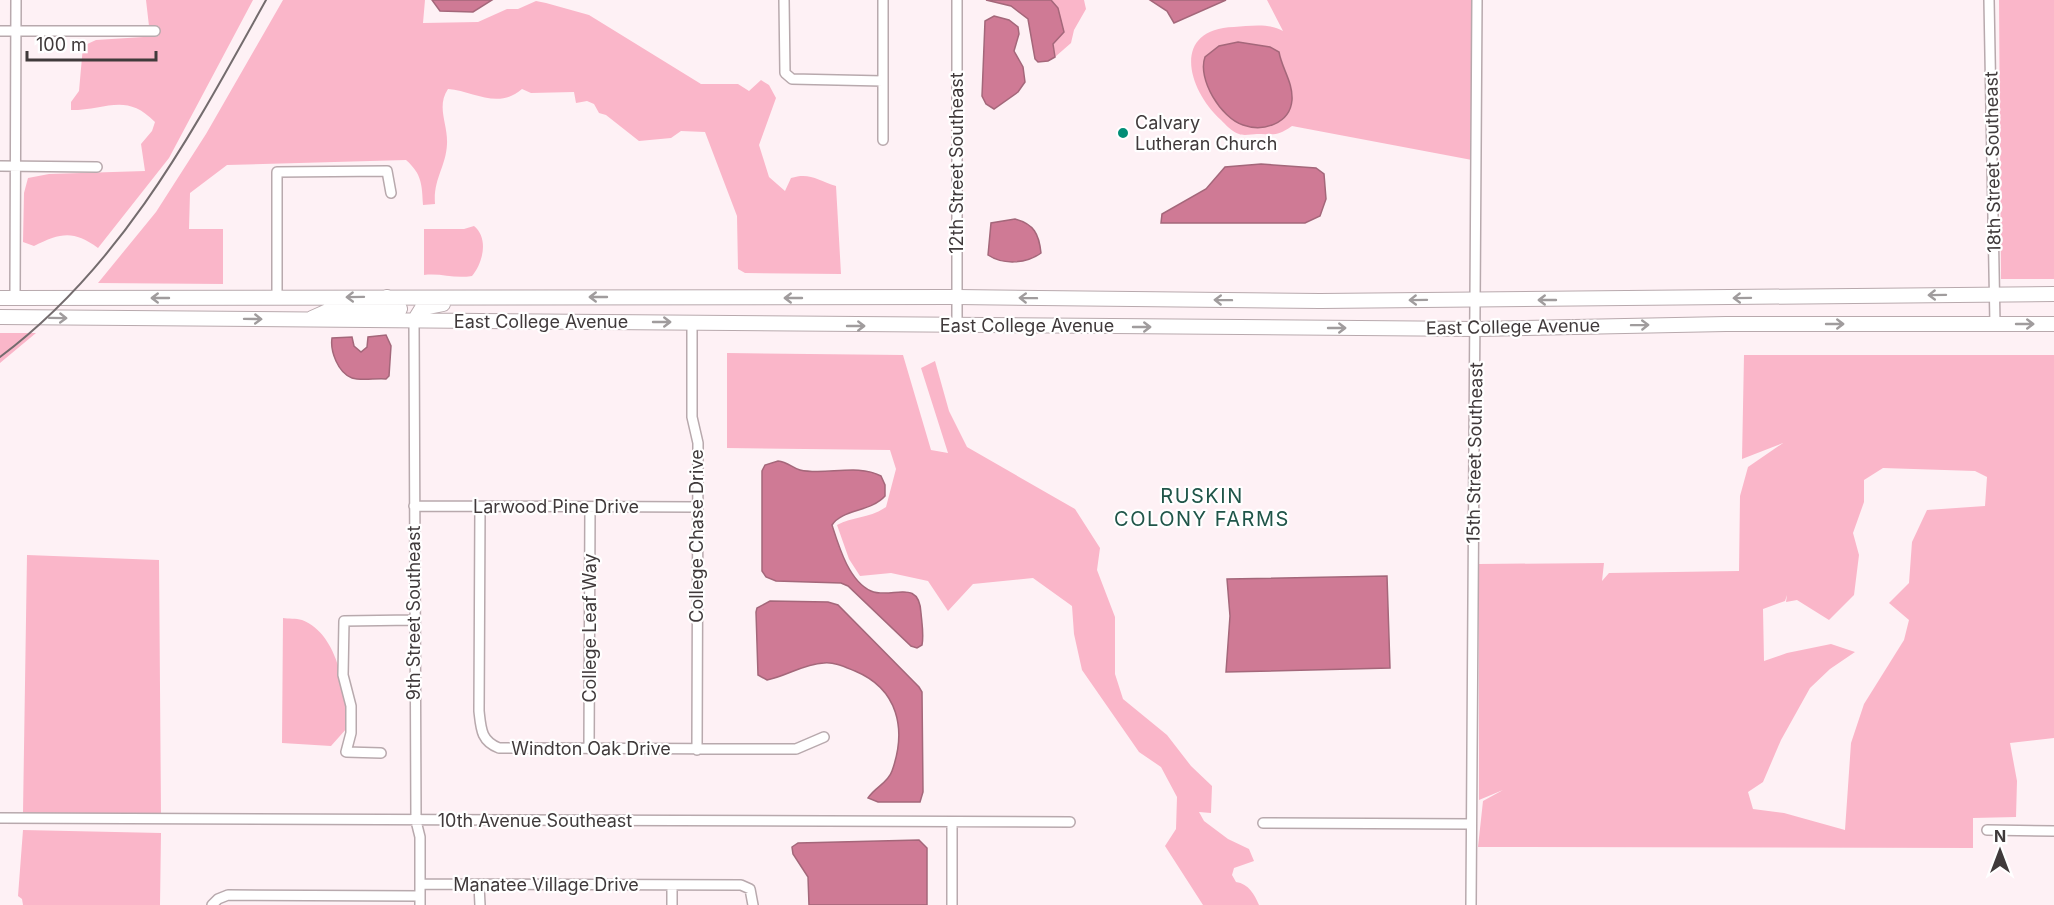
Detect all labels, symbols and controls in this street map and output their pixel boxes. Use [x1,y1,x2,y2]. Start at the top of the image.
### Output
scale bar [27,24,156,62]
text: 100 m [36,34,87,55]
street label: 18th Street Southeast [1980,71,2005,253]
street label: 12th Street Southeast [946,72,967,254]
place label: Calvary Lutheran Church [1135,112,1277,154]
marker: Calvary Lutheran Church [1116,126,1130,140]
one-way arrow [1928,289,1948,301]
one-way arrow [346,291,366,303]
one-way arrow [589,291,609,303]
one-way arrow [151,292,171,304]
one-way arrow [784,292,804,304]
one-way arrow [1019,292,1039,304]
one-way arrow [1733,293,1753,304]
one-way arrow [1214,294,1234,306]
one-way arrow [1409,294,1429,306]
one-way arrow [1538,294,1558,305]
street label: East College Avenue [454,311,628,332]
one-way arrow [48,312,68,324]
one-way arrow [243,314,263,325]
street label: East College Avenue [1426,314,1600,339]
street label: East College Avenue [940,315,1114,336]
one-way arrow [651,316,671,328]
one-way arrow [1825,318,1845,330]
one-way arrow [2014,318,2034,330]
one-way arrow [846,320,866,331]
one-way arrow [1630,320,1650,331]
one-way arrow [1131,321,1151,333]
one-way arrow [1326,322,1346,334]
street label: 15th Street Southeast [1462,362,1487,544]
street label: College Chase Drive [686,449,707,623]
district label: RUSKIN COLONY FARMS [1114,484,1290,531]
street label: Larwood Pine Drive [473,496,639,517]
street label: 9th Street Southeast [403,526,424,700]
street label: College Leaf Way [579,553,600,703]
street label: Windton Oak Drive [511,738,671,759]
street label: 10th Avenue Southeast [438,810,632,831]
north arrow [1970,821,2030,881]
text: N [1994,826,2006,846]
street label: Manatee Village Drive [453,874,639,895]

